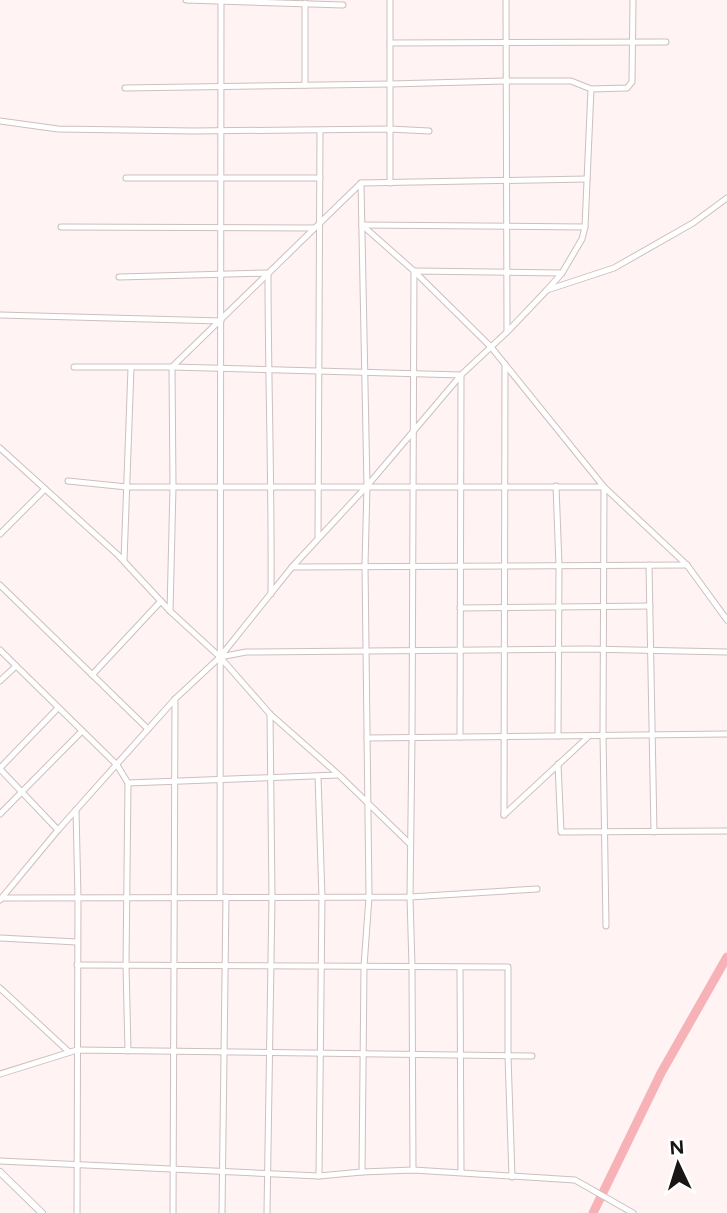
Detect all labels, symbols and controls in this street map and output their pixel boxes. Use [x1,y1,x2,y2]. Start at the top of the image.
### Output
north arrow [643,1129,713,1199]
text: N [669,1136,685,1160]

